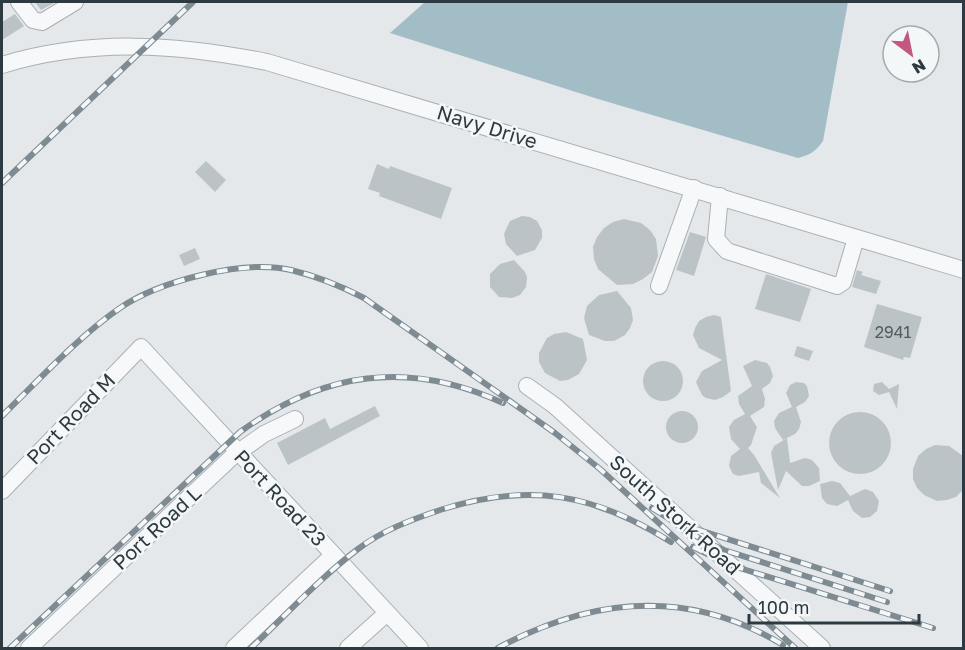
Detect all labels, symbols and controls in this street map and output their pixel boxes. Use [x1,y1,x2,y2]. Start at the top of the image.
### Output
north arrow [881,24,941,84]
text: N [908,55,929,78]
street label: Navy Drive [434,99,540,153]
house number: 2941 [875,322,911,342]
street label: Port Road M [21,368,120,469]
street label: Port Road 23 [230,444,332,551]
street label: South Stork Road [605,449,746,579]
street label: Port Road L [107,480,205,574]
scale bar [749,587,918,625]
text: 100 m [758,596,809,618]

